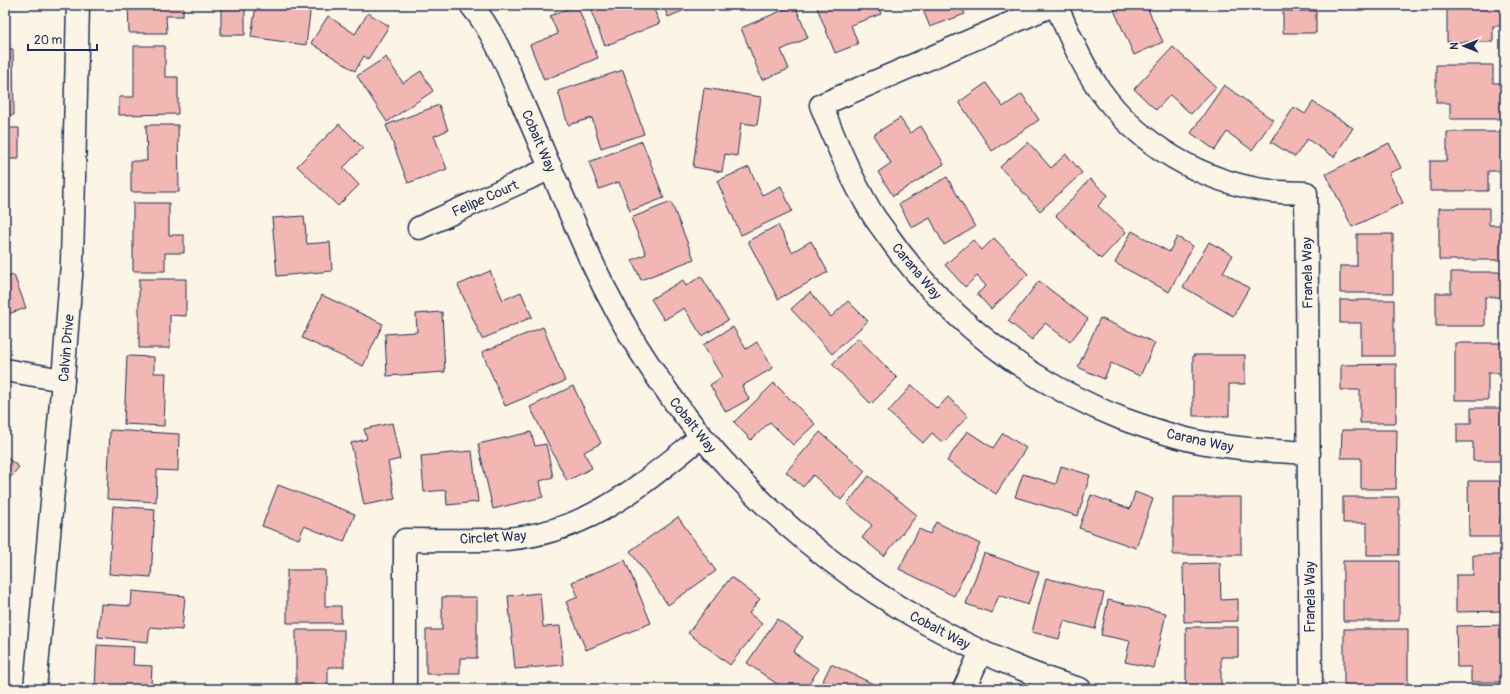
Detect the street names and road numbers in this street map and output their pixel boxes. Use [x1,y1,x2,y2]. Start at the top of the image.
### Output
street label: Cobalt Way [518,107,559,175]
street label: Felipe Court [449,176,521,221]
street label: Franela Way [1298,237,1317,309]
street label: Carana Way [888,240,945,303]
street label: Calvin Drive [55,313,78,383]
street label: Cobalt Way [666,394,720,457]
street label: Carana Way [1165,425,1235,456]
street label: Circlet Way [459,527,527,548]
street label: Franela Way [1302,561,1319,633]
street label: Cobalt Way [907,607,973,653]

